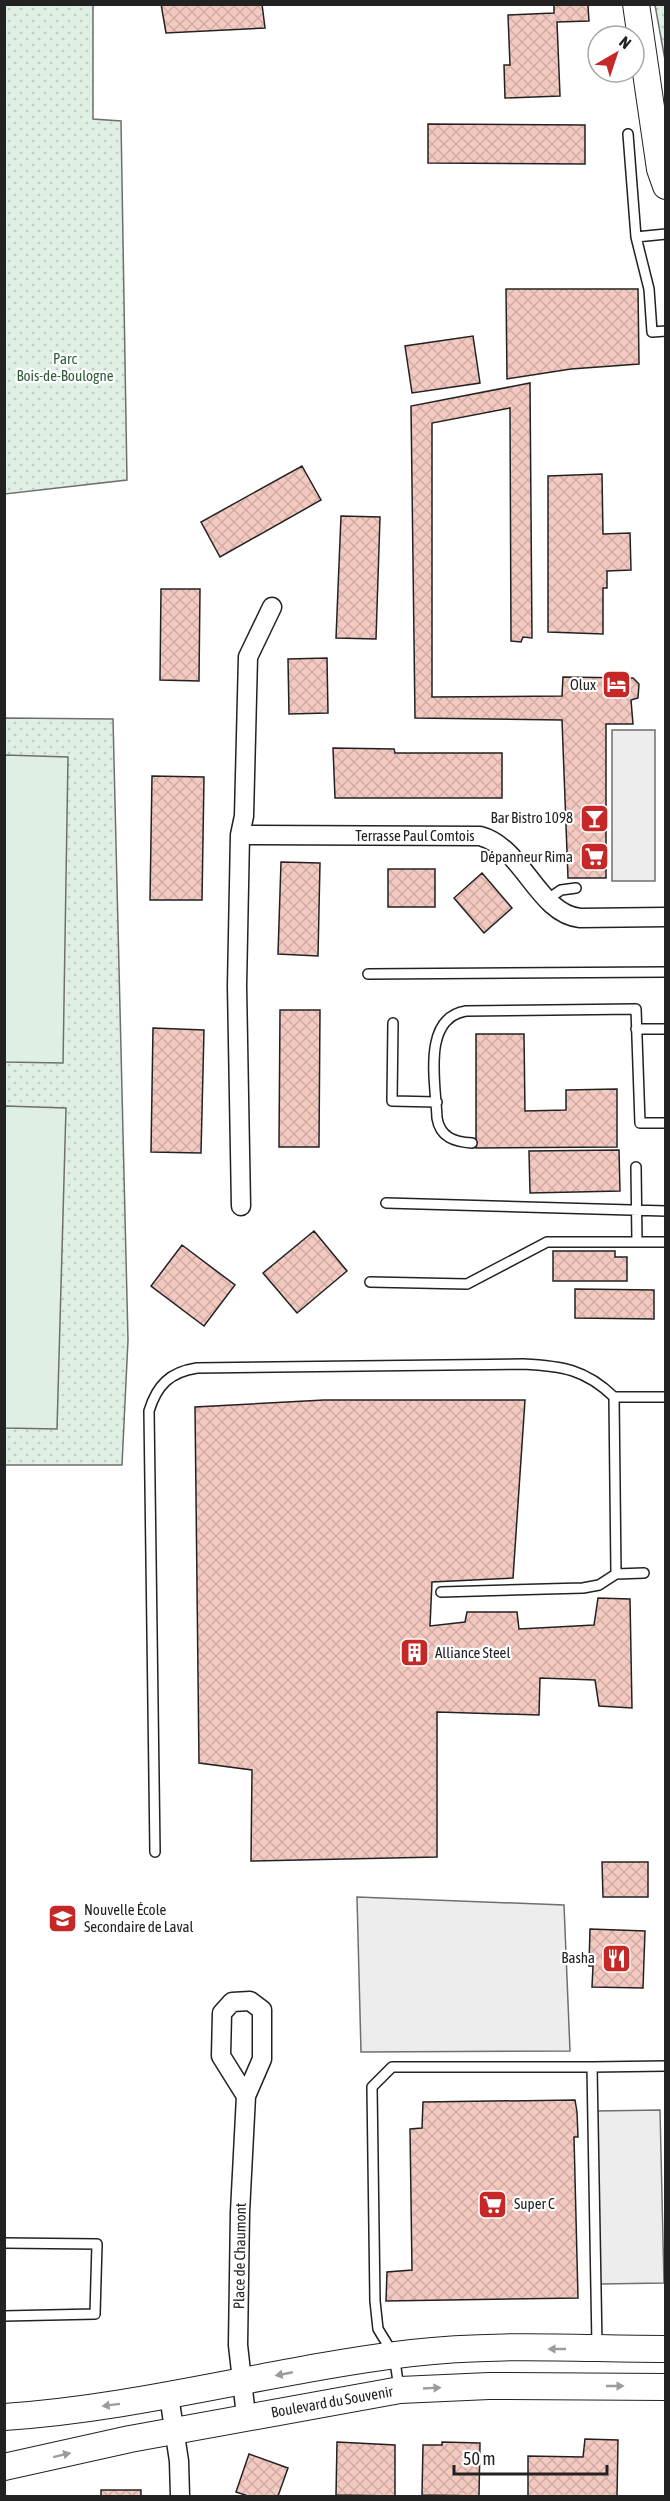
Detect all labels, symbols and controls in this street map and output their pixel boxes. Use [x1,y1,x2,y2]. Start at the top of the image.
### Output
north arrow [586,24,646,84]
text: N [616,32,635,52]
park label: Parc Bois-de-Boulogne [16,350,114,384]
hotel icon: Olux [601,669,633,701]
place label: Olux [570,676,596,693]
bar icon: Bar Bistro 1098 [578,802,610,834]
place label: Bar Bistro 1098 [491,809,573,826]
street label: Terrasse Paul Comtois [355,827,475,844]
supermarket icon: Dépanneur Rima [578,841,610,873]
place label: Dépanneur Rima [480,848,573,865]
building icon: Alliance Steel [398,1637,430,1669]
place label: Alliance Steel [435,1644,510,1661]
place label: Nouvelle École Secondaire de Laval [84,1901,193,1935]
school or university icon: Nouvelle École Secondaire de Laval [47,1903,79,1935]
restaurant icon: Basha [600,1942,632,1974]
place label: Basha [561,1949,595,1966]
supermarket icon: Super C [477,2188,509,2220]
place label: Super C [514,2195,555,2212]
street label: Place de Chaumont [230,2203,249,2309]
one-way arrow [547,2344,566,2354]
one-way arrow [275,2370,294,2379]
one-way arrow [605,2381,624,2391]
street label: Boulevard du Souvenir [270,2382,395,2421]
one-way arrow [422,2383,441,2392]
one-way arrow [101,2401,120,2410]
scale bar [454,2438,607,2476]
text: 50 m [463,2448,495,2469]
one-way arrow [52,2450,71,2460]

